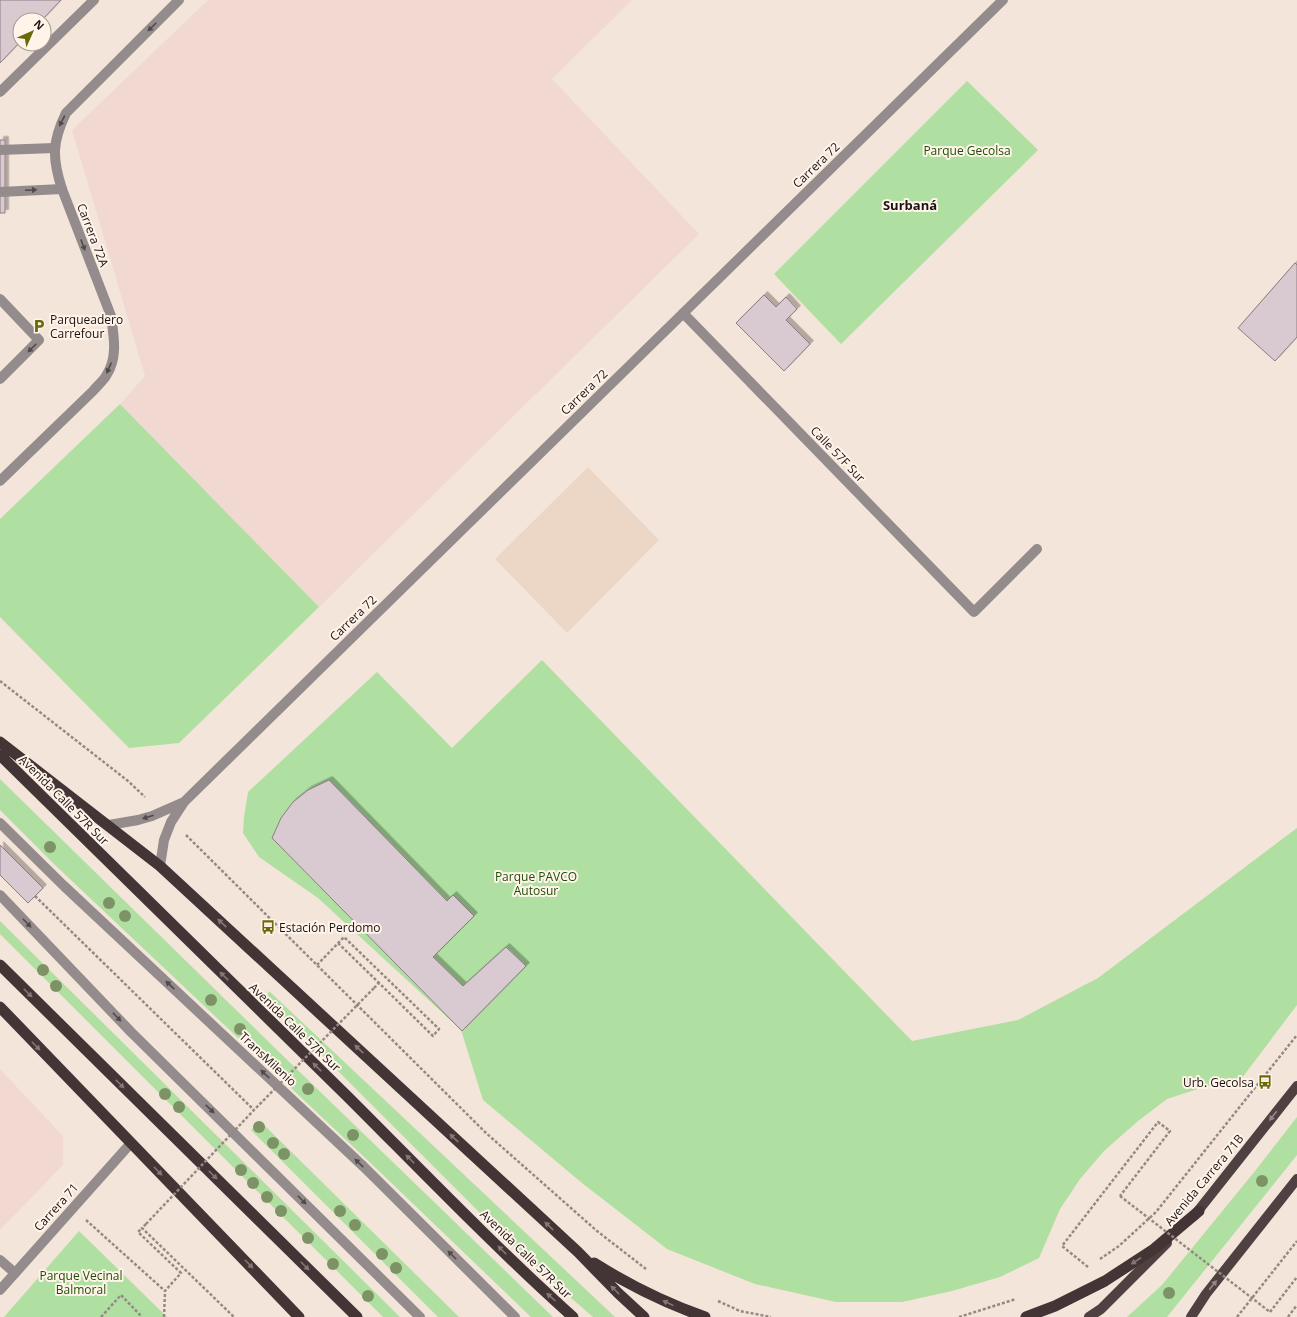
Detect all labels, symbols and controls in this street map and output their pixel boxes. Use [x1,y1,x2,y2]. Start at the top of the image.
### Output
north arrow [12,12,52,52]
text: N [31,16,48,33]
one-way arrow [147,23,157,32]
one-way arrow [59,115,65,127]
street label: Carrera 72 [789,138,843,192]
park label: Parque Gecolsa [923,142,1011,159]
one-way arrow [25,187,37,194]
district label: Surbaná [883,196,937,214]
street label: Carrera 72A [73,201,113,270]
one-way arrow [81,239,87,251]
place label: Parqueadero Carrefour [50,311,123,342]
parking icon: Parqueadero Carrefour [31,318,47,334]
one-way arrow [27,343,37,352]
one-way arrow [106,363,112,375]
street label: Carrera 72 [557,365,611,419]
street label: Calle 57F Sur [807,422,869,486]
street label: Carrera 72 [326,591,380,645]
street label: Avenida Calle 57R Sur [15,751,113,849]
one-way arrow [141,814,153,820]
park label: Parque PAVCO Autosur [495,868,577,899]
one-way arrow [23,918,32,928]
one-way arrow [217,918,227,928]
bus stop icon: Estación Perdomo [260,919,276,935]
place label: Estación Perdomo [279,919,381,936]
one-way arrow [219,971,229,981]
street label: Avenida Calle 57R Sur [246,979,345,1075]
one-way arrow [165,981,175,990]
one-way arrow [23,988,33,997]
one-way arrow [112,1012,122,1022]
street label: TransMilenio [236,1028,300,1090]
one-way arrow [32,1041,41,1051]
one-way arrow [353,1045,364,1054]
one-way arrow [312,1062,322,1072]
one-way arrow [260,1070,269,1079]
place label: Urb. Gecolsa [1183,1074,1254,1091]
bus stop icon: Urb. Gecolsa [1257,1074,1273,1090]
one-way arrow [115,1079,125,1089]
one-way arrow [205,1104,215,1114]
one-way arrow [1269,1111,1277,1122]
street label: Avenida Carrera 71B [1161,1130,1248,1229]
one-way arrow [449,1133,459,1142]
one-way arrow [405,1154,415,1163]
one-way arrow [354,1158,364,1168]
one-way arrow [153,1166,163,1176]
one-way arrow [208,1170,218,1180]
street label: Carrera 71 [30,1179,82,1235]
one-way arrow [297,1195,307,1205]
street label: Avenida Calle 57R Sur [477,1206,576,1302]
one-way arrow [544,1221,554,1231]
one-way arrow [497,1245,507,1255]
one-way arrow [447,1250,457,1260]
one-way arrow [1131,1257,1141,1265]
one-way arrow [244,1259,253,1269]
one-way arrow [300,1262,310,1271]
park label: Parque Vecinal Balmoral [39,1267,123,1298]
one-way arrow [1209,1280,1218,1291]
one-way arrow [610,1285,620,1295]
one-way arrow [546,1293,556,1302]
one-way arrow [662,1300,674,1306]

